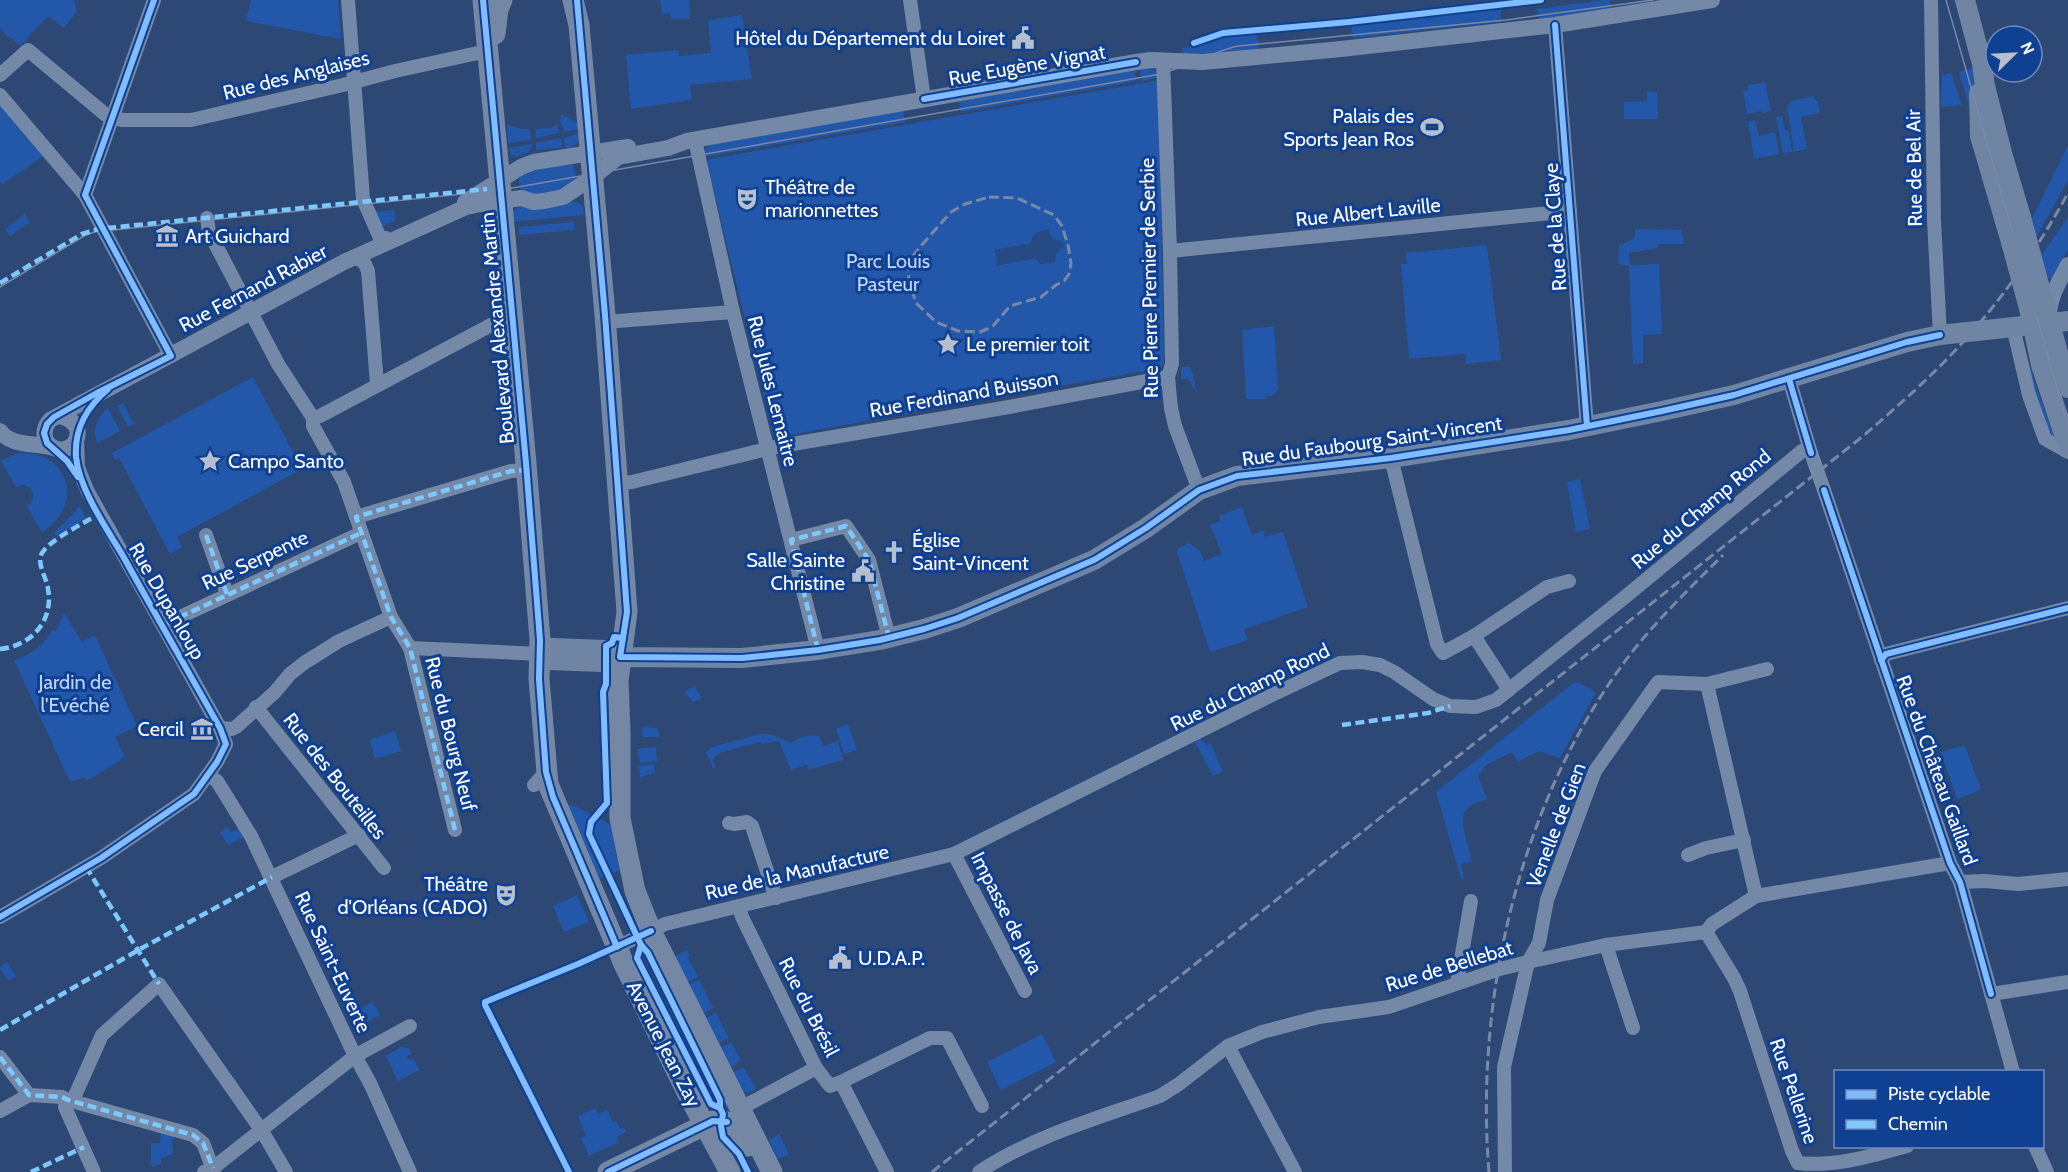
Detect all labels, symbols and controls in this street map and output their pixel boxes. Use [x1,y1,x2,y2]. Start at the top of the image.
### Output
north arrow [1984,24,2044,84]
public building icon: Hôtel du Département du Loiret [1010,25,1036,51]
place label: Hôtel du Département du Loiret [735,26,1005,50]
street label: Rue Eugène Vignat [947,39,1108,91]
text: N [2016,39,2038,57]
street label: Rue des Anglaises [220,45,372,105]
place label: Palais des Sports Jean Ros [1283,104,1414,151]
street label: Rue de Bel Air [1901,109,1927,227]
sports icon: Palais des Sports Jean Ros [1419,114,1445,140]
street label: Rue Pierre Premier de Serbie [1135,158,1163,398]
street label: Rue de la Claye [1539,162,1571,292]
place label: Théâtre de marionnettes [765,175,878,222]
theatre icon: Théâtre de marionnettes [734,186,760,212]
street label: Rue Albert Laville [1294,192,1442,232]
street label: Boulevard Alexandre Martin [475,211,519,445]
museum icon: Art Guichard [154,223,180,249]
place label: Art Guichard [185,224,290,248]
street label: Rue Fernand Rabier [175,239,332,337]
park label: Parc Louis Pasteur [846,249,930,296]
street label: Rue Jules Lemaitre [743,313,803,469]
place icon: Le premier toit [935,331,961,357]
place label: Le premier toit [966,332,1090,356]
street label: Rue Ferdinand Buisson [868,366,1060,422]
street label: Rue du Faubourg Saint-Vincent [1240,411,1504,471]
street label: Rue du Champ Rond [1627,444,1775,574]
place icon: Campo Santo [197,448,223,474]
place label: Campo Santo [228,449,344,473]
street label: Rue Serpente [198,525,312,595]
place label: Église Saint-Vincent [912,528,1029,575]
street label: Rue Dupanloup [124,538,210,664]
church icon: Église Saint-Vincent [881,539,907,565]
place label: Salle Sainte Christine [746,548,845,595]
public building icon: Salle Sainte Christine [850,558,876,584]
street label: Rue du Champ Rond [1167,638,1333,736]
street label: Rue du Bourg Neuf [420,654,482,814]
park label: Jardin de l'Evéché [38,670,111,717]
street label: Rue du Château Gaillard [1891,672,1983,868]
street label: Rue des Bouteilles [278,708,392,844]
museum icon: Cercil [189,716,215,742]
place label: Cercil [138,717,184,741]
street label: Venelle de Gien [1521,759,1591,891]
street label: Rue de la Manufacture [703,839,891,905]
street label: Impasse de Java [966,848,1048,978]
place label: Théâtre d'Orléans (CADO) [337,872,488,919]
theatre icon: Théâtre d'Orléans (CADO) [493,882,519,908]
street label: Rue Saint-Euverte [290,888,376,1036]
street label: Rue de Bellebat [1382,935,1516,997]
public building icon: U.D.A.P. [827,945,853,971]
place label: U.D.A.P. [858,946,925,970]
street label: Rue du Brésil [774,953,844,1061]
street label: Avenue Jean Zay [622,977,706,1111]
street label: Rue Pellerine [1765,1035,1823,1147]
legend [1834,1070,2044,1148]
text: Piste cyclable [1888,1083,1990,1105]
text: Chemin [1888,1113,1948,1135]

